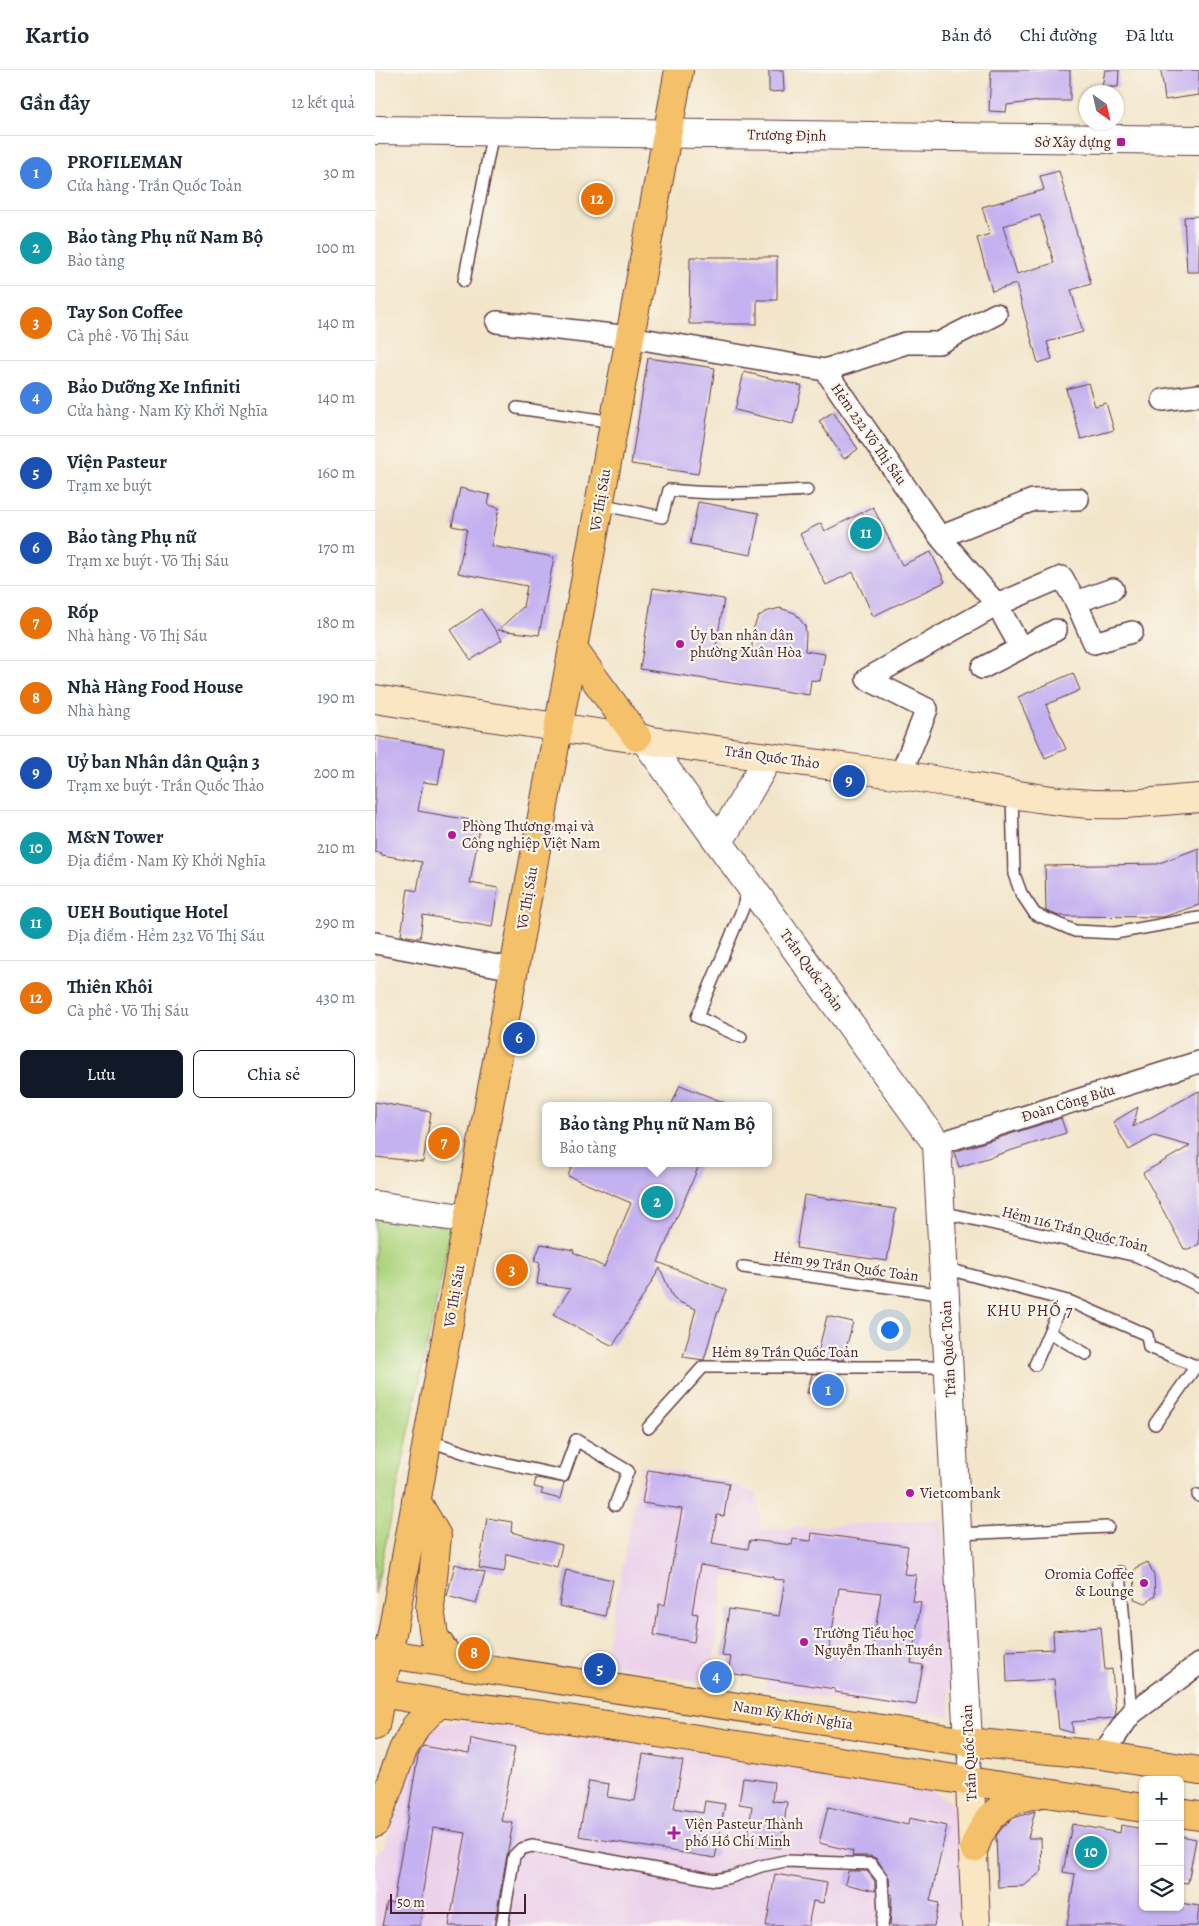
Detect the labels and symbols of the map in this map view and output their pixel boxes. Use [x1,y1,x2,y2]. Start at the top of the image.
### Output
north arrow [1079,85,1124,130]
street label: Trương Định [747,124,827,146]
place label: Sở Xây dựng [1034,132,1111,152]
marker: Sở Xây dựng [1115,136,1127,148]
pin: 12 [581,180,613,218]
street label: Hẻm 232 Võ Thị Sáu [826,379,912,490]
street label: Võ Thị Sáu [584,466,615,534]
pin: 11 [850,514,882,552]
place label: Ủy ban nhân dân phường Xuân Hòa [690,625,802,662]
marker: Ủy ban nhân dân phường Xuân Hòa [674,638,686,650]
street label: Trần Quốc Thảo [723,740,821,774]
pin: 9 [833,762,865,800]
place label: Phòng Thương mại và Công nghiệp Việt Nam [462,816,601,853]
marker: Phòng Thương mại và Công nghiệp Việt Nam [446,829,458,841]
street label: Võ Thị Sáu [511,864,542,932]
street label: Trần Quốc Toản [775,925,849,1015]
pin: 6 [503,1019,535,1057]
street label: Đoàn Công Bửu [1019,1079,1118,1127]
pin: 7 [428,1124,460,1162]
pin: 2 [641,1183,673,1221]
street label: Hẻm 116 Trần Quốc Toản [1000,1201,1150,1257]
street label: Hẻm 99 Trần Quốc Toản [772,1246,920,1286]
pin: 3 [496,1251,528,1289]
street label: Võ Thị Sáu [438,1262,469,1330]
street label: Trần Quốc Toản [935,1300,961,1398]
district label: KHU PHỐ 7 [986,1300,1074,1322]
your location [877,1317,903,1343]
street label: Hẻm 89 Trần Quốc Toản [711,1342,859,1362]
pin: 1 [812,1371,844,1409]
place label: Vietcombank [919,1483,1001,1503]
marker: Vietcombank [904,1487,916,1499]
place label: Oromia Coffee & Lounge [1045,1564,1134,1601]
marker: Oromia Coffee & Lounge [1138,1577,1150,1589]
place label: Trường Tiểu học Nguyễn Thanh Tuyền [814,1623,943,1660]
pin: 8 [458,1634,490,1672]
marker: Trường Tiểu học Nguyễn Thanh Tuyền [798,1636,810,1648]
pin: 5 [584,1650,616,1688]
pin: 4 [700,1658,732,1696]
street label: Nam Kỳ Khởi Nghĩa [732,1696,854,1734]
street label: Trần Quốc Toản [956,1704,982,1802]
place label: Viện Pasteur Thành phố Hồ Chí Minh [684,1814,803,1851]
marker: Viện Pasteur Thành phố Hồ Chí Minh [667,1826,681,1840]
pin: 10 [1075,1833,1107,1871]
scale bar [390,1891,526,1914]

